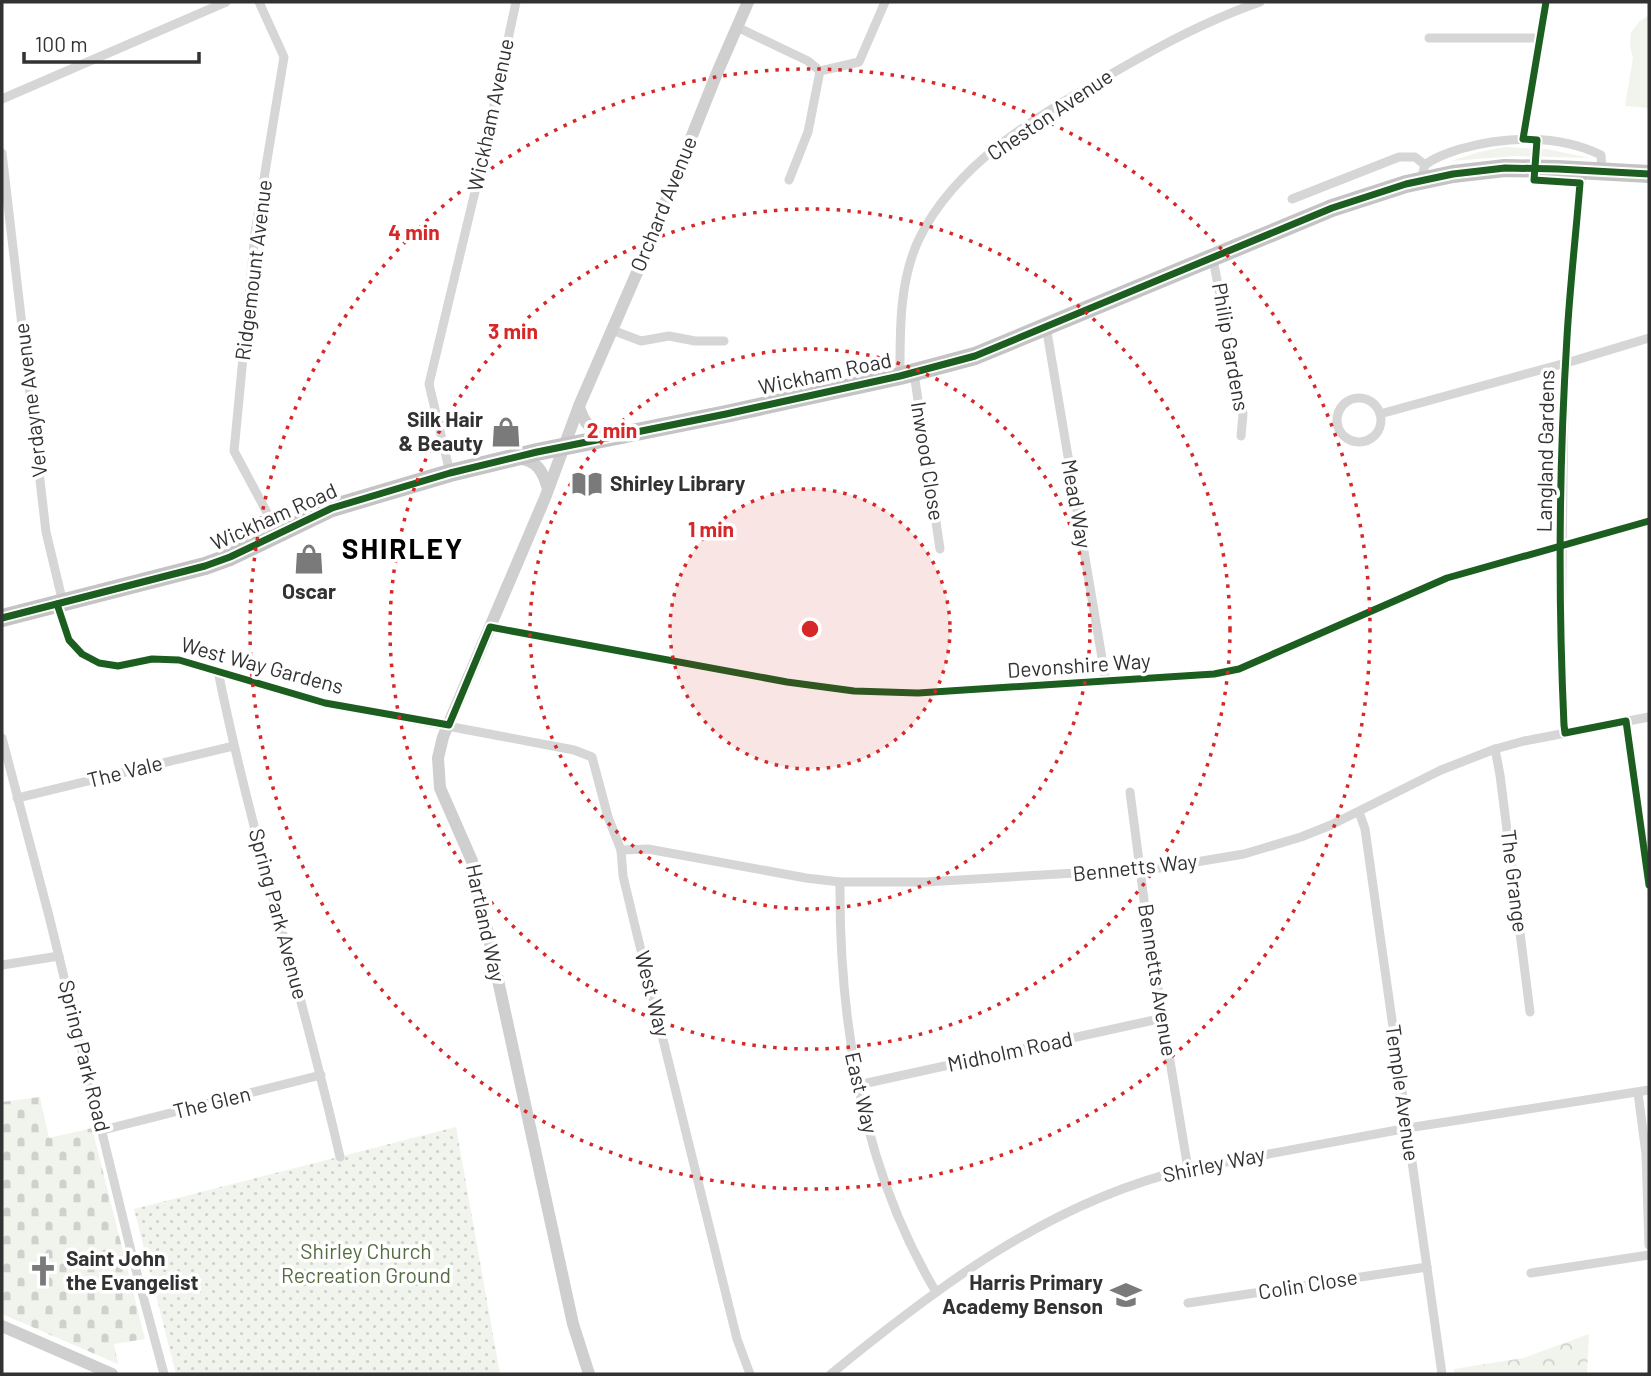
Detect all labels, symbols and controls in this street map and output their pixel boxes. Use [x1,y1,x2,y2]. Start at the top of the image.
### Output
scale bar [24,21,200,65]
text: 100 m [35,31,88,56]
street label: Wickham Avenue [461,36,518,193]
street label: Cheston Avenue [982,63,1117,165]
street label: Orchard Avenue [624,132,701,275]
street label: Ridgemount Avenue [229,178,276,362]
text: 4 min [388,219,440,244]
street label: Philip Gardens [1208,280,1255,413]
text: 3 min [488,318,538,343]
street label: Verdayne Avenue [8,322,51,479]
street label: Wickham Road [756,346,893,399]
street label: Langland Gardens [1531,369,1558,533]
street label: Inwood Close [907,399,950,522]
place label: Silk Hair & Beauty [399,406,483,455]
shop icon: Silk Hair & Beauty [489,415,523,449]
text: 2 min [587,417,637,442]
street label: Mead Way [1057,457,1098,551]
library icon: Shirley Library [570,467,604,501]
place label: Shirley Library [610,470,746,495]
street label: Wickham Road [207,477,340,555]
text: 1 min [688,516,734,541]
district label: SHIRLEY [342,531,464,565]
shop icon: Oscar [292,542,326,576]
place label: Oscar [282,578,336,603]
centre of rings [798,617,822,641]
street label: West Way Gardens [178,631,346,698]
street label: Devonshire Way [1006,647,1152,682]
street label: The Vale [84,749,165,792]
street label: Spring Park Avenue [245,825,314,1002]
street label: The Grange [1497,828,1534,934]
street label: Bennetts Way [1071,847,1199,885]
street label: Hartland Way [462,861,511,984]
street label: Bennetts Avenue [1134,902,1183,1058]
street label: West Way [631,948,676,1040]
street label: Spring Park Road [55,977,116,1134]
street label: Temple Avenue [1382,1023,1425,1163]
street label: Midholm Road [945,1025,1075,1076]
street label: East Way [841,1049,884,1136]
street label: The Glen [170,1080,253,1123]
street label: Shirley Way [1160,1140,1267,1187]
park label: Shirley Church Recreation Ground [281,1238,451,1287]
place label: Saint John the Evangelist [66,1245,198,1294]
church icon: Saint John the Evangelist [26,1254,60,1288]
street label: Colin Close [1256,1263,1359,1304]
place label: Harris Primary Academy Benson [942,1269,1103,1318]
school or university icon: Harris Primary Academy Benson [1109,1278,1143,1312]

